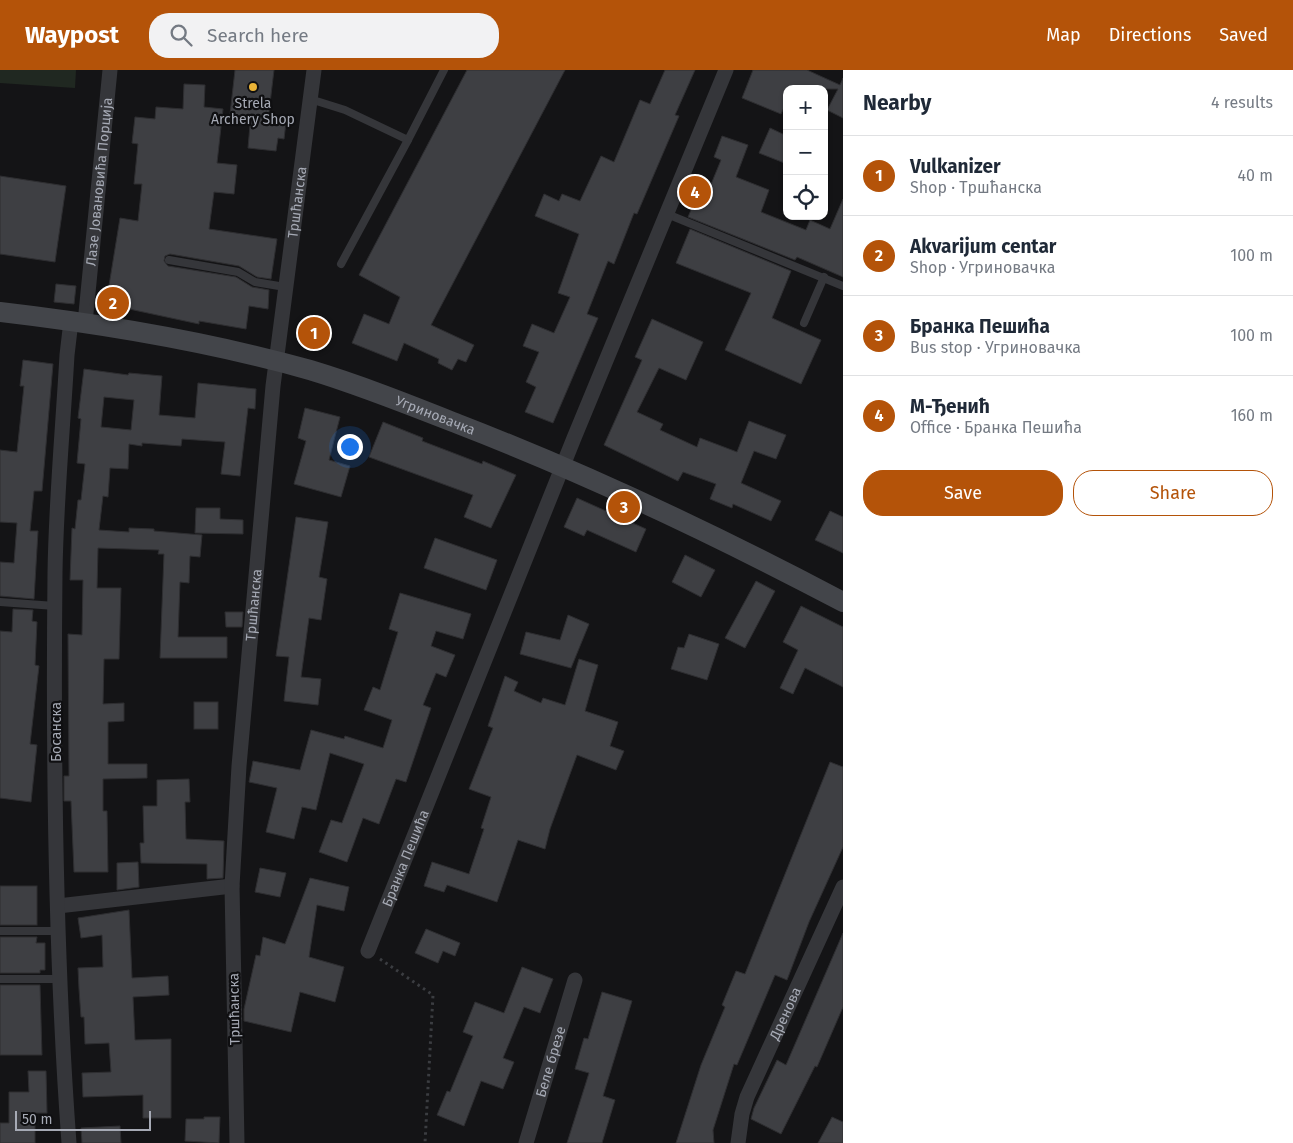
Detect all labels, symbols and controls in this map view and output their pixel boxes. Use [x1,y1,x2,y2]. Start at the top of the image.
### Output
search box [149,13,499,58]
text: Waypost [25,21,119,49]
icon: search [167,21,195,49]
text: Search here [207,24,309,47]
text: Map [1046,24,1081,46]
text: Directions [1109,24,1191,46]
text: Saved [1219,24,1268,46]
marker: Strela Archery Shop [247,81,259,93]
map controls [783,85,828,220]
button: + [783,85,828,130]
text: Nearby [863,90,931,116]
text: 4 results [1211,93,1273,112]
place label: Strela Archery Shop [211,95,295,128]
street label: Лазе Јовановића Порција [83,97,116,267]
button: − [783,130,828,175]
text: Vulkanizer [910,155,1001,178]
street label: Тршћанска [284,165,310,239]
text: 1 [875,166,883,185]
text: 40 m [1238,166,1273,185]
pin: 4 [679,173,711,211]
button: locate [783,175,828,220]
text: Shop · Тршћанска [910,178,1042,197]
text: Akvarijum centar [910,235,1057,258]
text: 2 [875,246,883,265]
text: 100 m [1230,246,1273,265]
text: Shop · Угриновачка [910,258,1055,277]
pin: 2 [97,284,129,322]
pin: 1 [298,314,330,352]
text: Бранка Пешића [910,315,1050,338]
text: 3 [875,326,883,345]
text: 100 m [1230,326,1273,345]
text: Bus stop · Угриновачка [910,338,1081,357]
street label: Угриновачка [393,392,478,439]
text: М-Ђенић [910,395,990,418]
text: 4 [874,406,884,425]
text: 160 m [1231,406,1273,425]
text: Office · Бранка Пешића [910,418,1082,437]
your location [337,434,363,460]
button: Save [863,470,1063,516]
button: Share [1073,470,1273,516]
pin: 3 [608,488,640,526]
street label: Тршћанска [242,568,266,642]
street label: Босанска [48,702,65,762]
street label: Бранка Пешића [379,807,433,909]
street label: Тршћанска [225,973,244,1045]
street label: Дренова [766,984,805,1044]
street label: Беле брезе [532,1024,570,1099]
scale bar [15,1108,151,1131]
text: 50 m [22,1111,53,1128]

